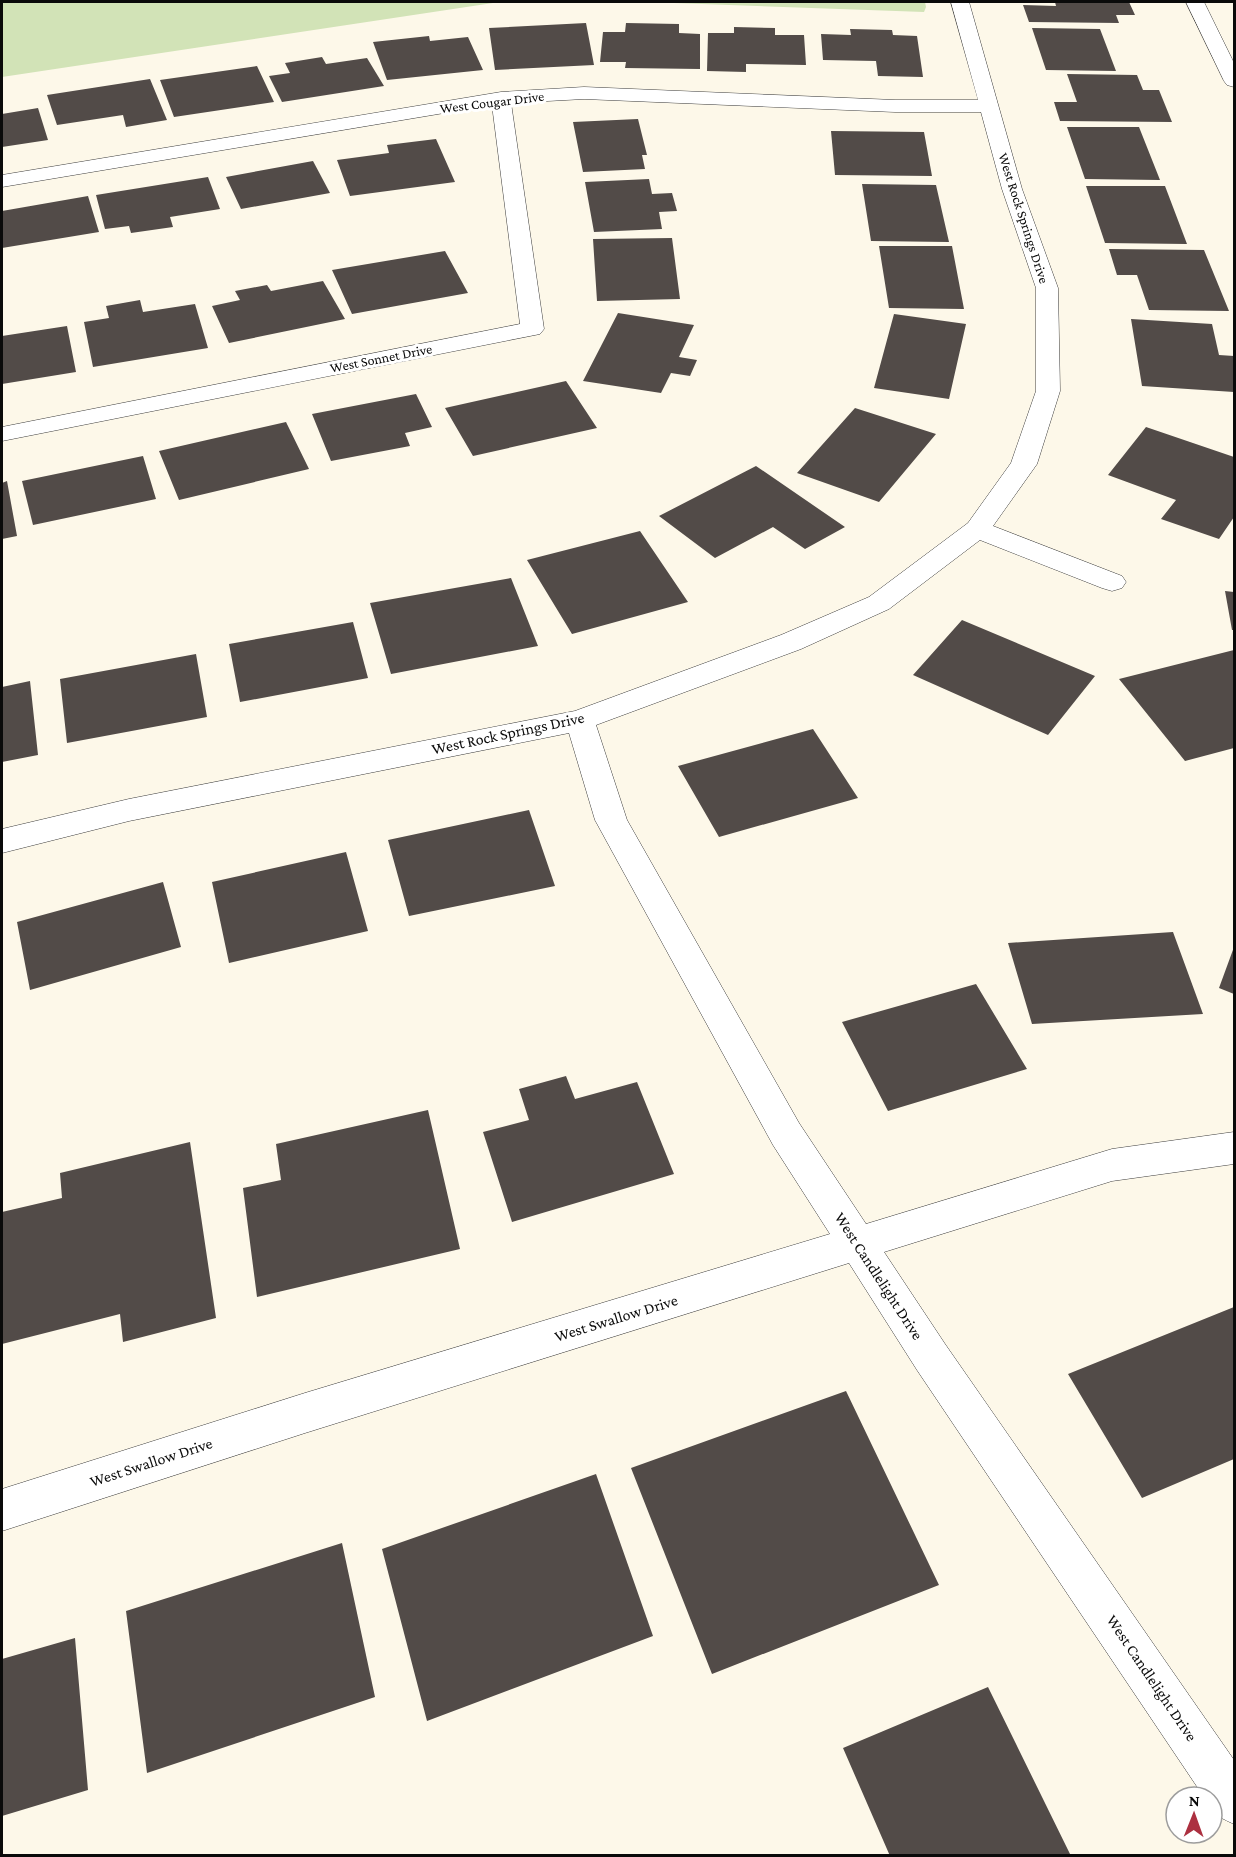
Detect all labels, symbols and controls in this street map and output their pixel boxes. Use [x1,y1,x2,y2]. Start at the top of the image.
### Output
street label: West Cougar Drive [439,88,545,116]
street label: West Rock Springs Drive [995,151,1053,285]
street label: West Sonnet Drive [329,340,433,376]
street label: West Rock Springs Drive [430,709,586,758]
street label: West Candlelight Drive [831,1209,927,1343]
street label: West Swallow Drive [552,1291,680,1345]
street label: West Swallow Drive [88,1434,214,1490]
street label: West Candlelight Drive [1103,1612,1201,1745]
north arrow [1164,1785,1224,1845]
text: N [1189,1792,1200,1809]

